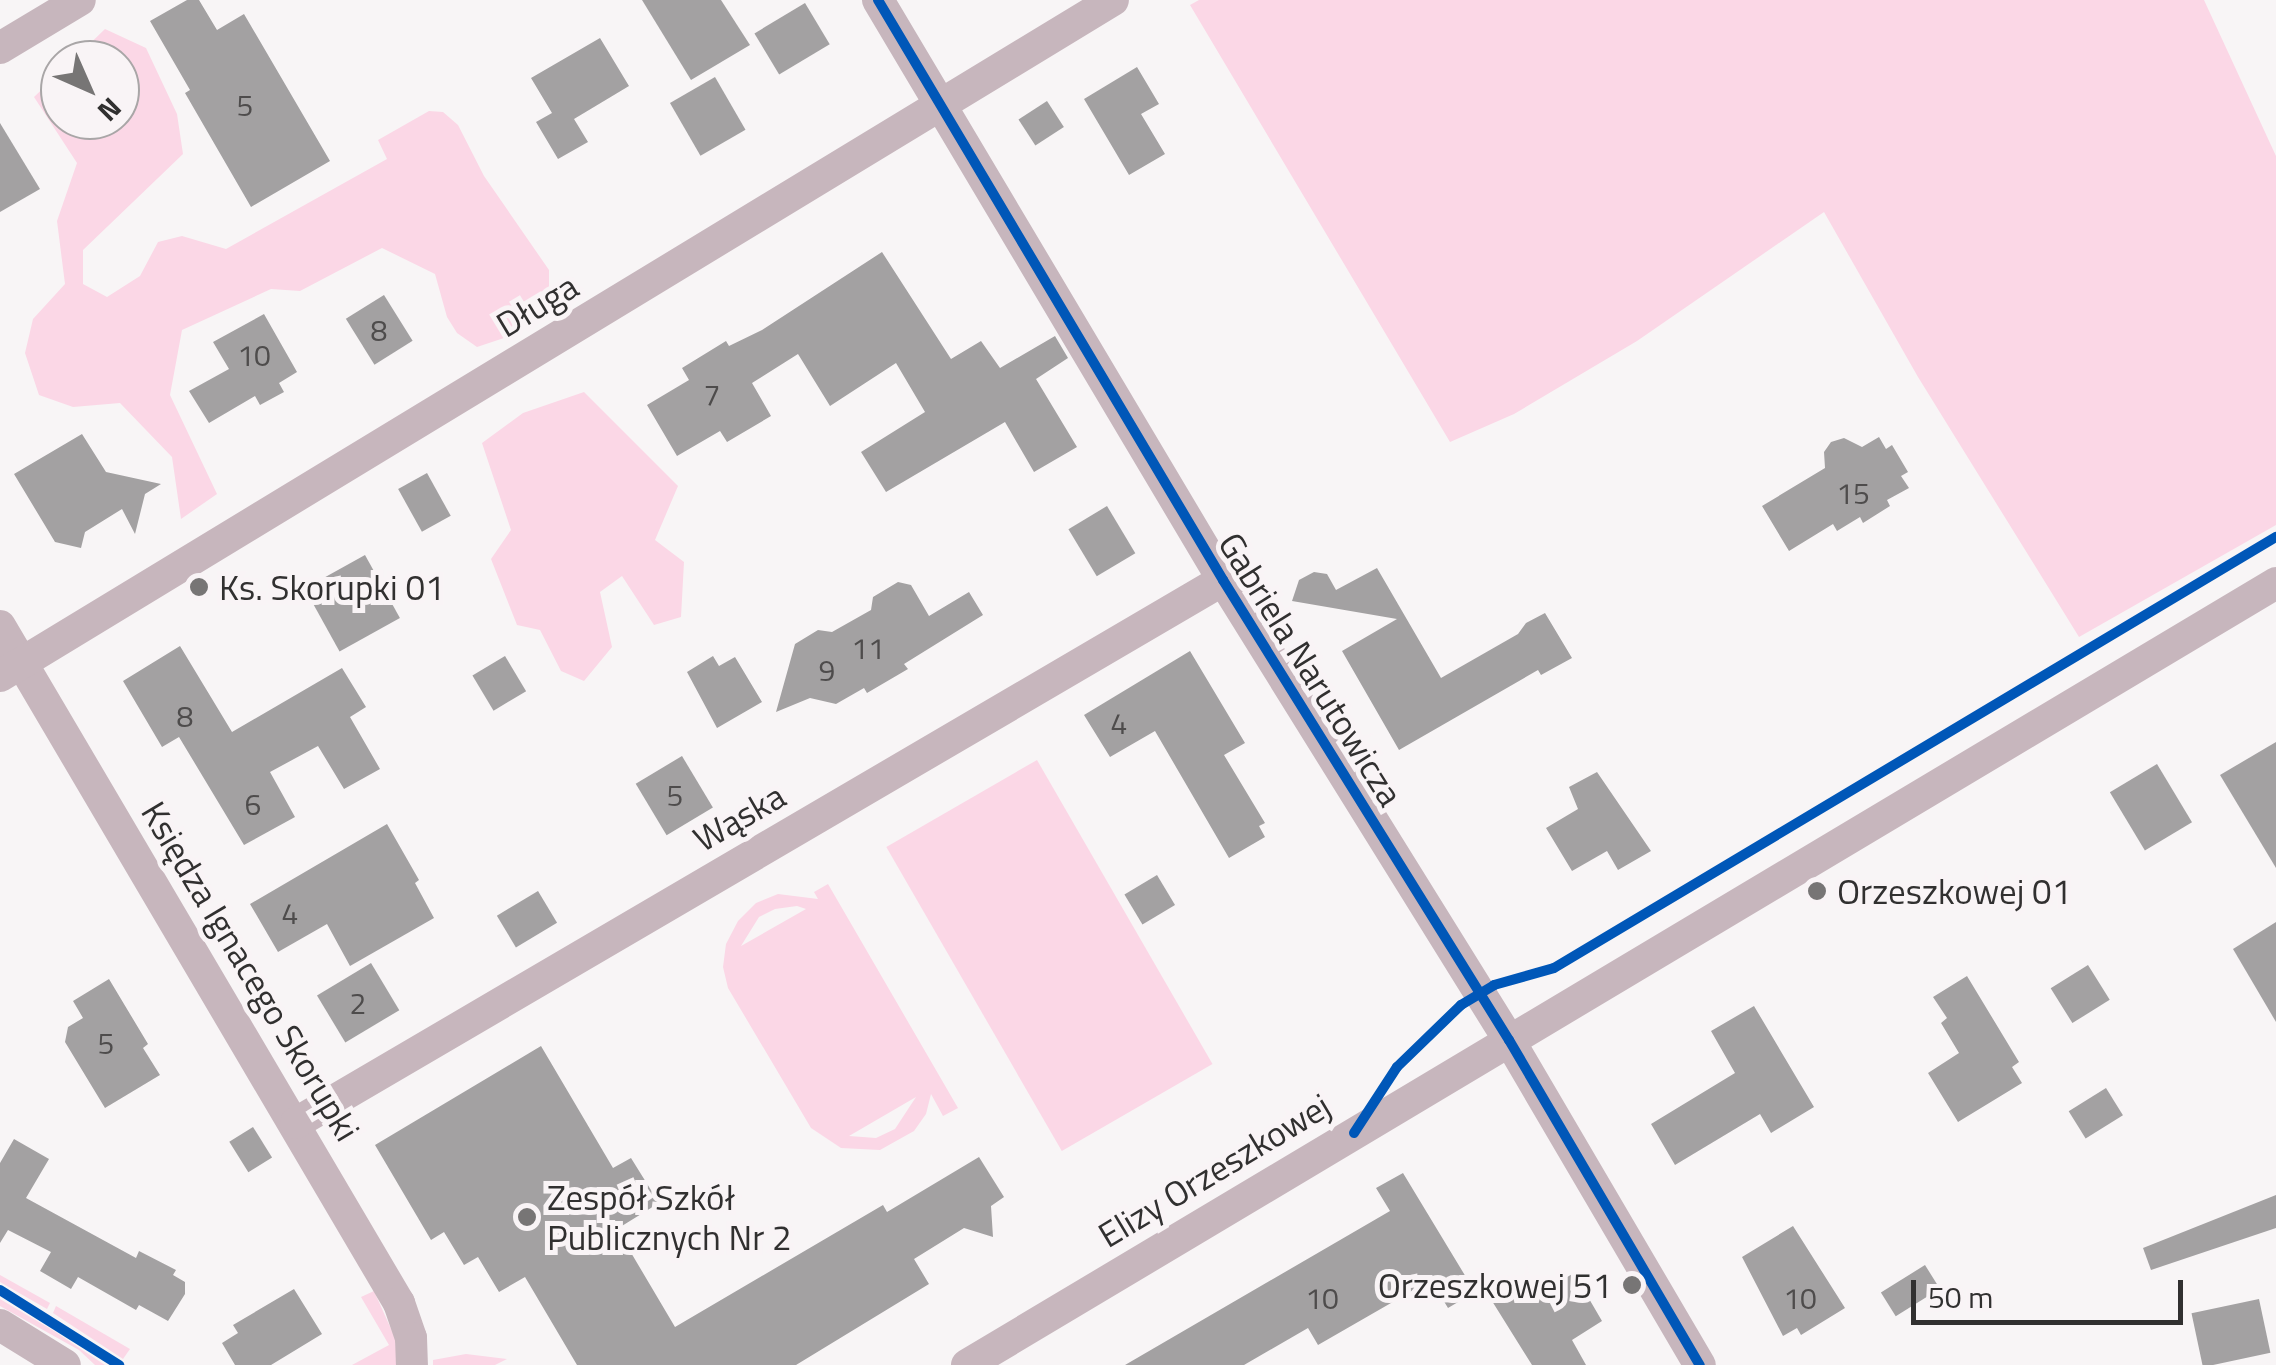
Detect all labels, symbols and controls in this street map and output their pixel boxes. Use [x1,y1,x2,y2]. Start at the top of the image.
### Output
north arrow [40,40,140,140]
house number: 5 [237,87,253,123]
text: N [88,88,132,132]
street label: Długa [489,264,585,346]
house number: 8 [371,312,387,348]
house number: 10 [237,337,271,373]
house number: 7 [704,376,720,412]
house number: 15 [1836,475,1870,511]
street label: Gabriela Narutowicza [1210,525,1412,813]
place label: Ks. Skorupki 01 [219,566,445,608]
marker: Ks. Skorupki 01 [188,576,210,598]
house number: 11 [851,630,885,666]
house number: 9 [819,652,835,688]
house number: 8 [177,698,193,734]
house number: 4 [1111,705,1127,741]
street label: Wąska [686,774,792,860]
house number: 5 [667,777,683,813]
house number: 6 [245,786,261,822]
street label: Księdza Ignacego Skorupki [133,794,369,1148]
place label: Orzeszkowej 01 [1837,870,2071,912]
marker: Orzeszkowej 01 [1806,880,1828,902]
house number: 4 [282,895,298,931]
house number: 2 [350,985,366,1021]
house number: 5 [98,1025,114,1061]
street label: Elizy Orzeszkowej [1090,1084,1338,1256]
place label: Zespół Szkół Publicznych Nr 2 [547,1176,792,1258]
marker: Zespół Szkół Publicznych Nr 2 [516,1206,538,1228]
scale bar [1916,1260,2188,1322]
place label: Orzeszkowej 51 [1378,1264,1612,1306]
marker: Orzeszkowej 51 [1621,1274,1643,1296]
text: 50 m [1928,1274,1993,1320]
house number: 10 [1305,1280,1339,1316]
house number: 10 [1783,1280,1817,1316]

